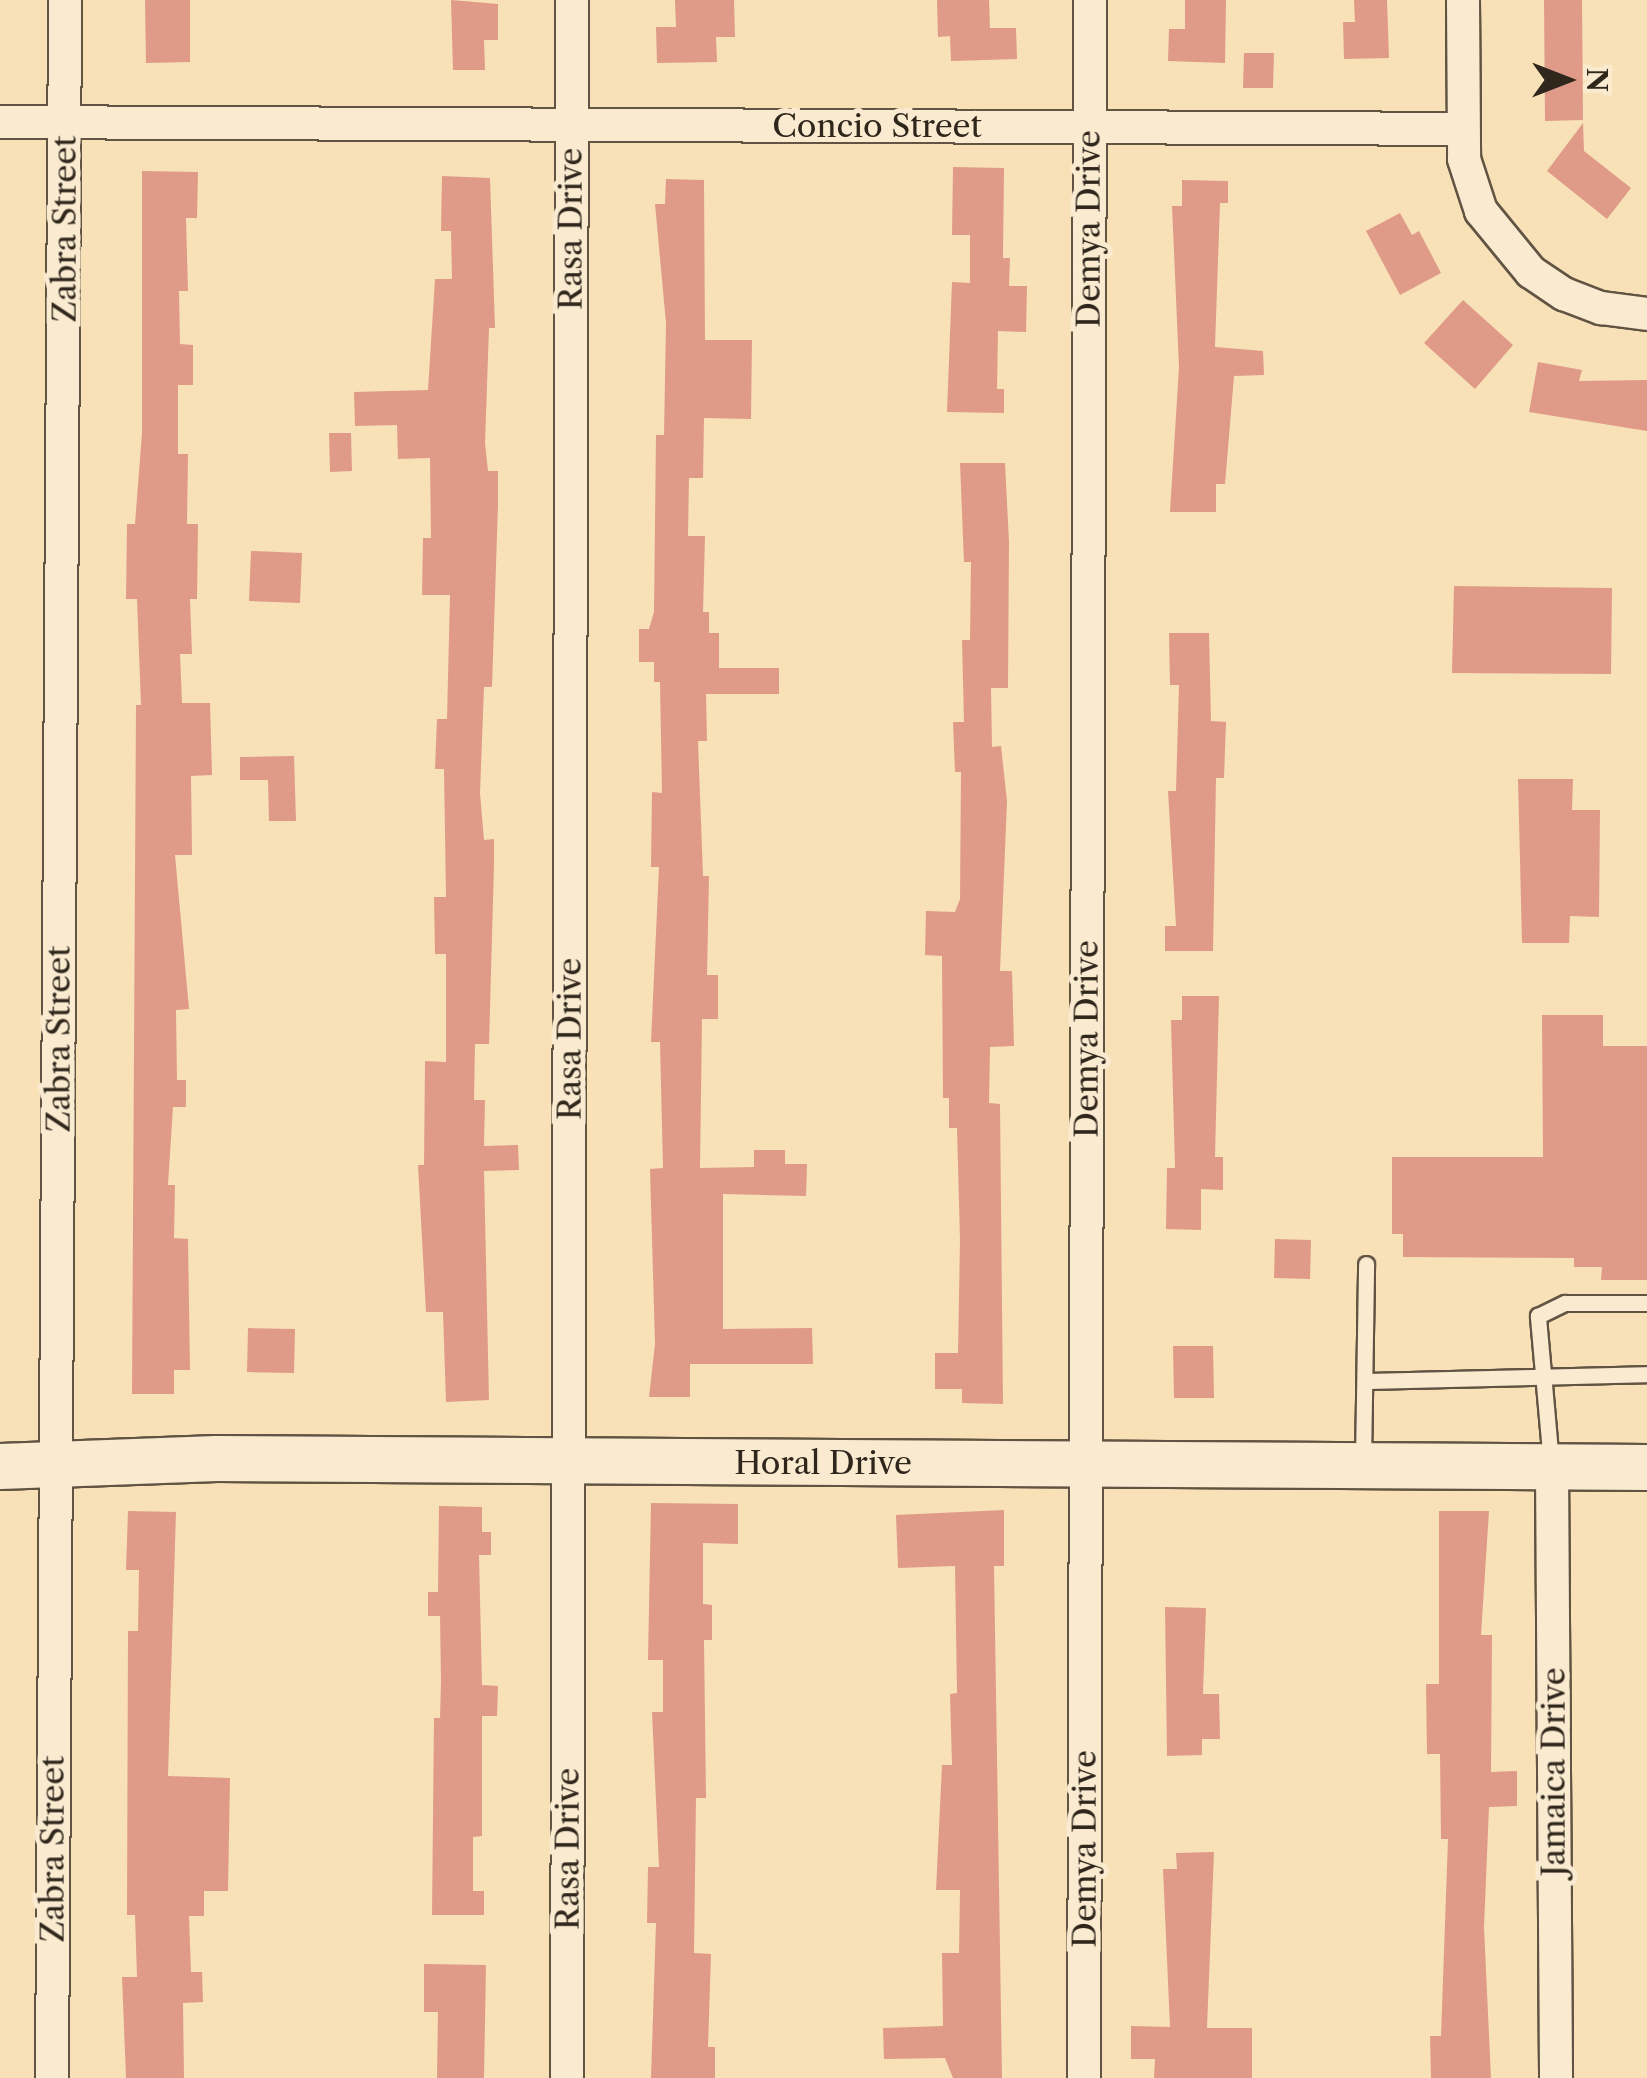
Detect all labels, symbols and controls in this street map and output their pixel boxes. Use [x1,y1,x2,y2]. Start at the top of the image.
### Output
north arrow [1517,30,1617,130]
text: N [1580,68,1614,92]
street label: Concio Street [772,107,982,145]
street label: Demya Drive [1070,130,1108,328]
street label: Zabra Street [46,135,84,323]
street label: Rasa Drive [552,148,590,310]
street label: Demya Drive [1068,940,1106,1138]
street label: Zabra Street [40,945,78,1133]
street label: Rasa Drive [551,958,589,1120]
street label: Horal Drive [734,1444,912,1482]
street label: Jamaica Drive [1535,1667,1573,1877]
street label: Demya Drive [1066,1750,1104,1948]
street label: Zabra Street [34,1755,72,1943]
street label: Rasa Drive [549,1768,587,1930]

